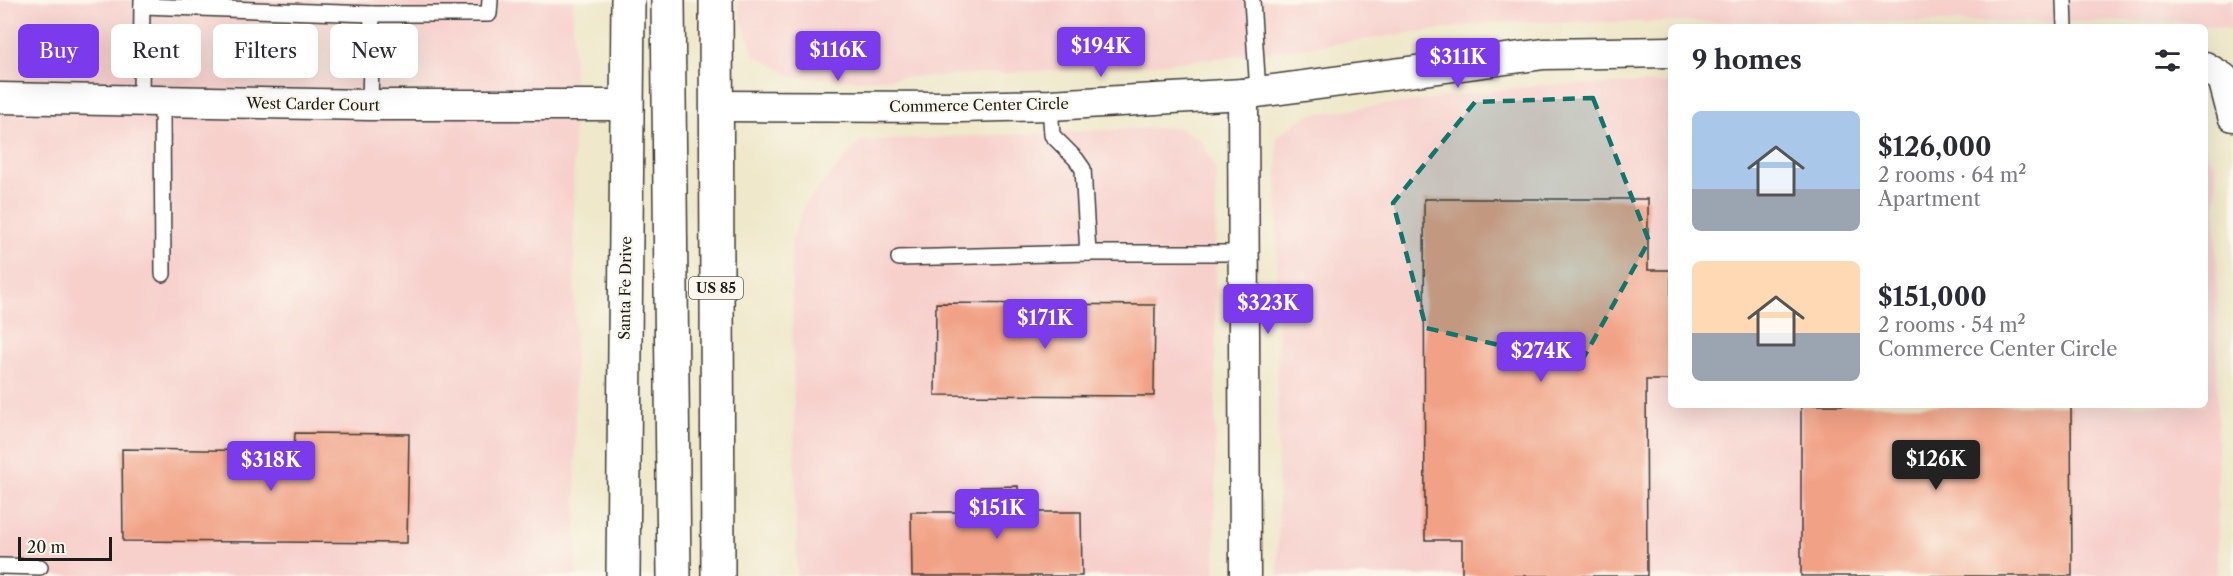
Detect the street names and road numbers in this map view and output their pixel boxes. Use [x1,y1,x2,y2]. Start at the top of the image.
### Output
street label: West Carder Court [245,93,381,115]
street label: Commerce Center Circle [889,94,1069,116]
street label: Santa Fe Drive [615,236,635,340]
road number: US 85 [689,277,743,299]

